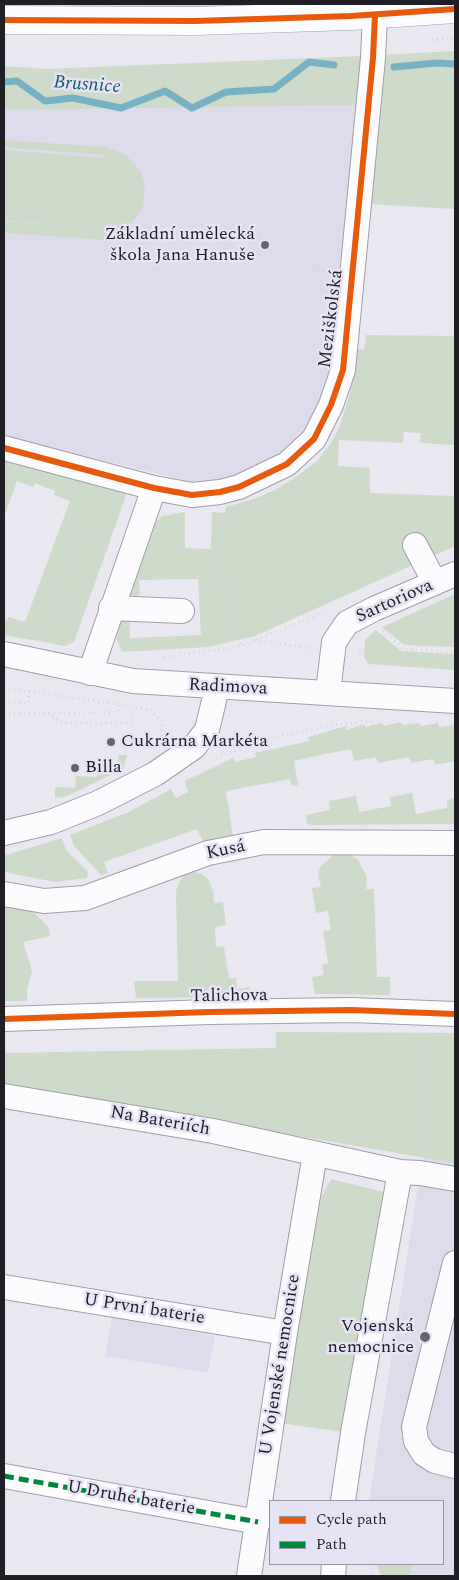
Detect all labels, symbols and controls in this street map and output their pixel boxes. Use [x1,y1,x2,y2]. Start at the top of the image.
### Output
water label: Brusnice [53,72,121,100]
place label: Základní umělecká škola Jana Hanuše [105,224,255,266]
marker: Základní umělecká škola Jana Hanuše [259,239,271,251]
street label: Meziškolská [315,268,349,370]
street label: Sartoriova [353,575,437,629]
street label: Radimova [188,675,268,701]
place label: Cukrárna Markéta [121,731,268,753]
marker: Cukrárna Markéta [105,736,117,748]
place label: Billa [85,757,122,779]
marker: Billa [69,762,81,774]
street label: Kusá [205,836,247,866]
street label: Talichova [190,986,268,1008]
street label: Na Bateriích [109,1103,211,1141]
street label: U Vojenské nemocnice [256,1273,306,1457]
street label: U První baterie [82,1290,206,1330]
place label: Vojenská nemocnice [328,1316,414,1358]
marker: Vojenská nemocnice [418,1330,432,1344]
street label: U Druhé baterie [65,1477,197,1521]
legend [269,1500,444,1565]
text: Cycle path [316,1508,387,1531]
text: Path [316,1533,347,1556]

